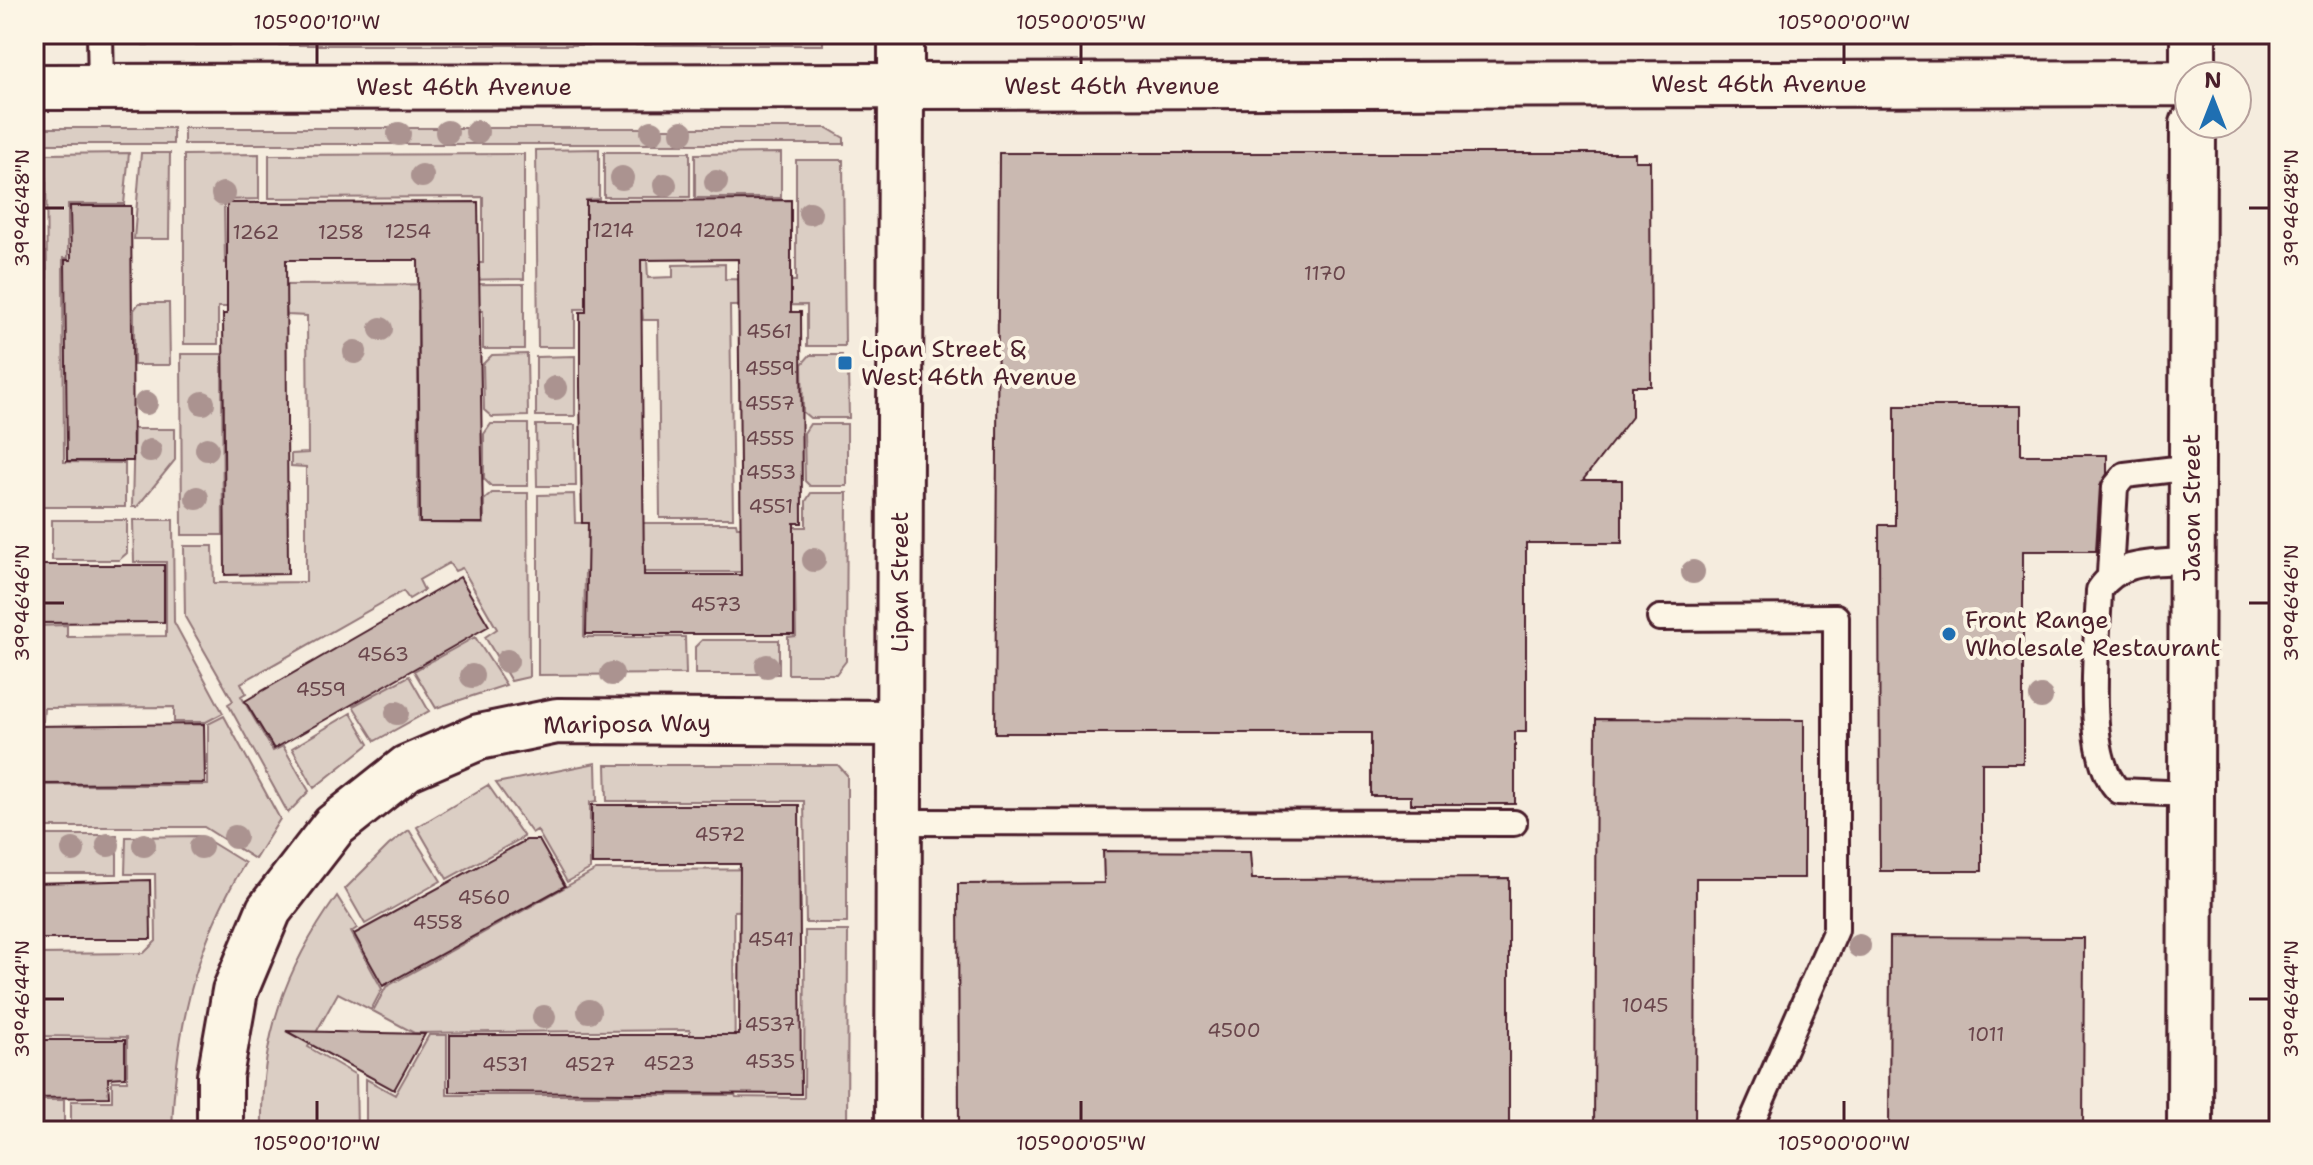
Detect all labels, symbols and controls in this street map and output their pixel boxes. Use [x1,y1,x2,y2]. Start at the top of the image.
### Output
text: 105°00'10"W [254,9,380,35]
text: 105°00'05"W [1016,9,1146,35]
text: 105°00'00"W [1778,9,1910,35]
north arrow [2173,60,2253,140]
text: N [2204,66,2222,95]
street label: West 46th Avenue [1651,68,1867,100]
street label: West 46th Avenue [1004,70,1220,102]
street label: West 46th Avenue [356,71,572,103]
text: 39°46'48"N [9,149,35,267]
text: 39°46'48"N [2278,149,2304,267]
house number: 1214 [592,217,634,243]
house number: 1204 [695,217,743,243]
house number: 1254 [385,218,431,244]
house number: 1262 [232,219,280,245]
house number: 1258 [318,219,364,245]
house number: 1170 [1304,260,1346,286]
house number: 4561 [746,318,792,344]
place label: Lipan Street & West 46th Avenue [861,333,1077,393]
marker: Lipan Street & West 46th Avenue [836,354,854,372]
house number: 4559 [745,355,795,381]
house number: 4557 [745,390,795,416]
house number: 4555 [746,425,794,451]
street label: Jason Street [2176,434,2208,582]
house number: 4553 [746,459,796,485]
house number: 4551 [749,493,793,519]
street label: Lipan Street [884,511,916,653]
text: 39°46'46"N [9,544,35,662]
text: 39°46'46"N [2278,544,2304,662]
house number: 4573 [690,591,742,617]
place label: Front Range Wholesale Restaurant [1965,604,2221,664]
marker: Front Range Wholesale Restaurant [1940,625,1958,643]
house number: 4563 [357,641,409,667]
house number: 4559 [296,676,346,702]
street label: Mariposa Way [543,707,711,741]
house number: 4572 [694,821,746,847]
house number: 4560 [458,884,510,910]
house number: 4558 [413,909,463,935]
house number: 4541 [748,926,794,952]
text: 39°46'44"N [9,940,35,1058]
text: 39°46'44"N [2278,940,2304,1058]
house number: 1045 [1622,992,1668,1018]
house number: 4537 [744,1011,796,1037]
house number: 4500 [1207,1017,1261,1043]
house number: 1011 [1967,1021,2005,1047]
house number: 4535 [745,1048,795,1074]
house number: 4523 [643,1050,695,1076]
house number: 4531 [482,1051,528,1077]
house number: 4527 [564,1051,616,1077]
text: 105°00'10"W [254,1130,380,1156]
text: 105°00'05"W [1016,1130,1146,1156]
text: 105°00'00"W [1778,1130,1910,1156]

